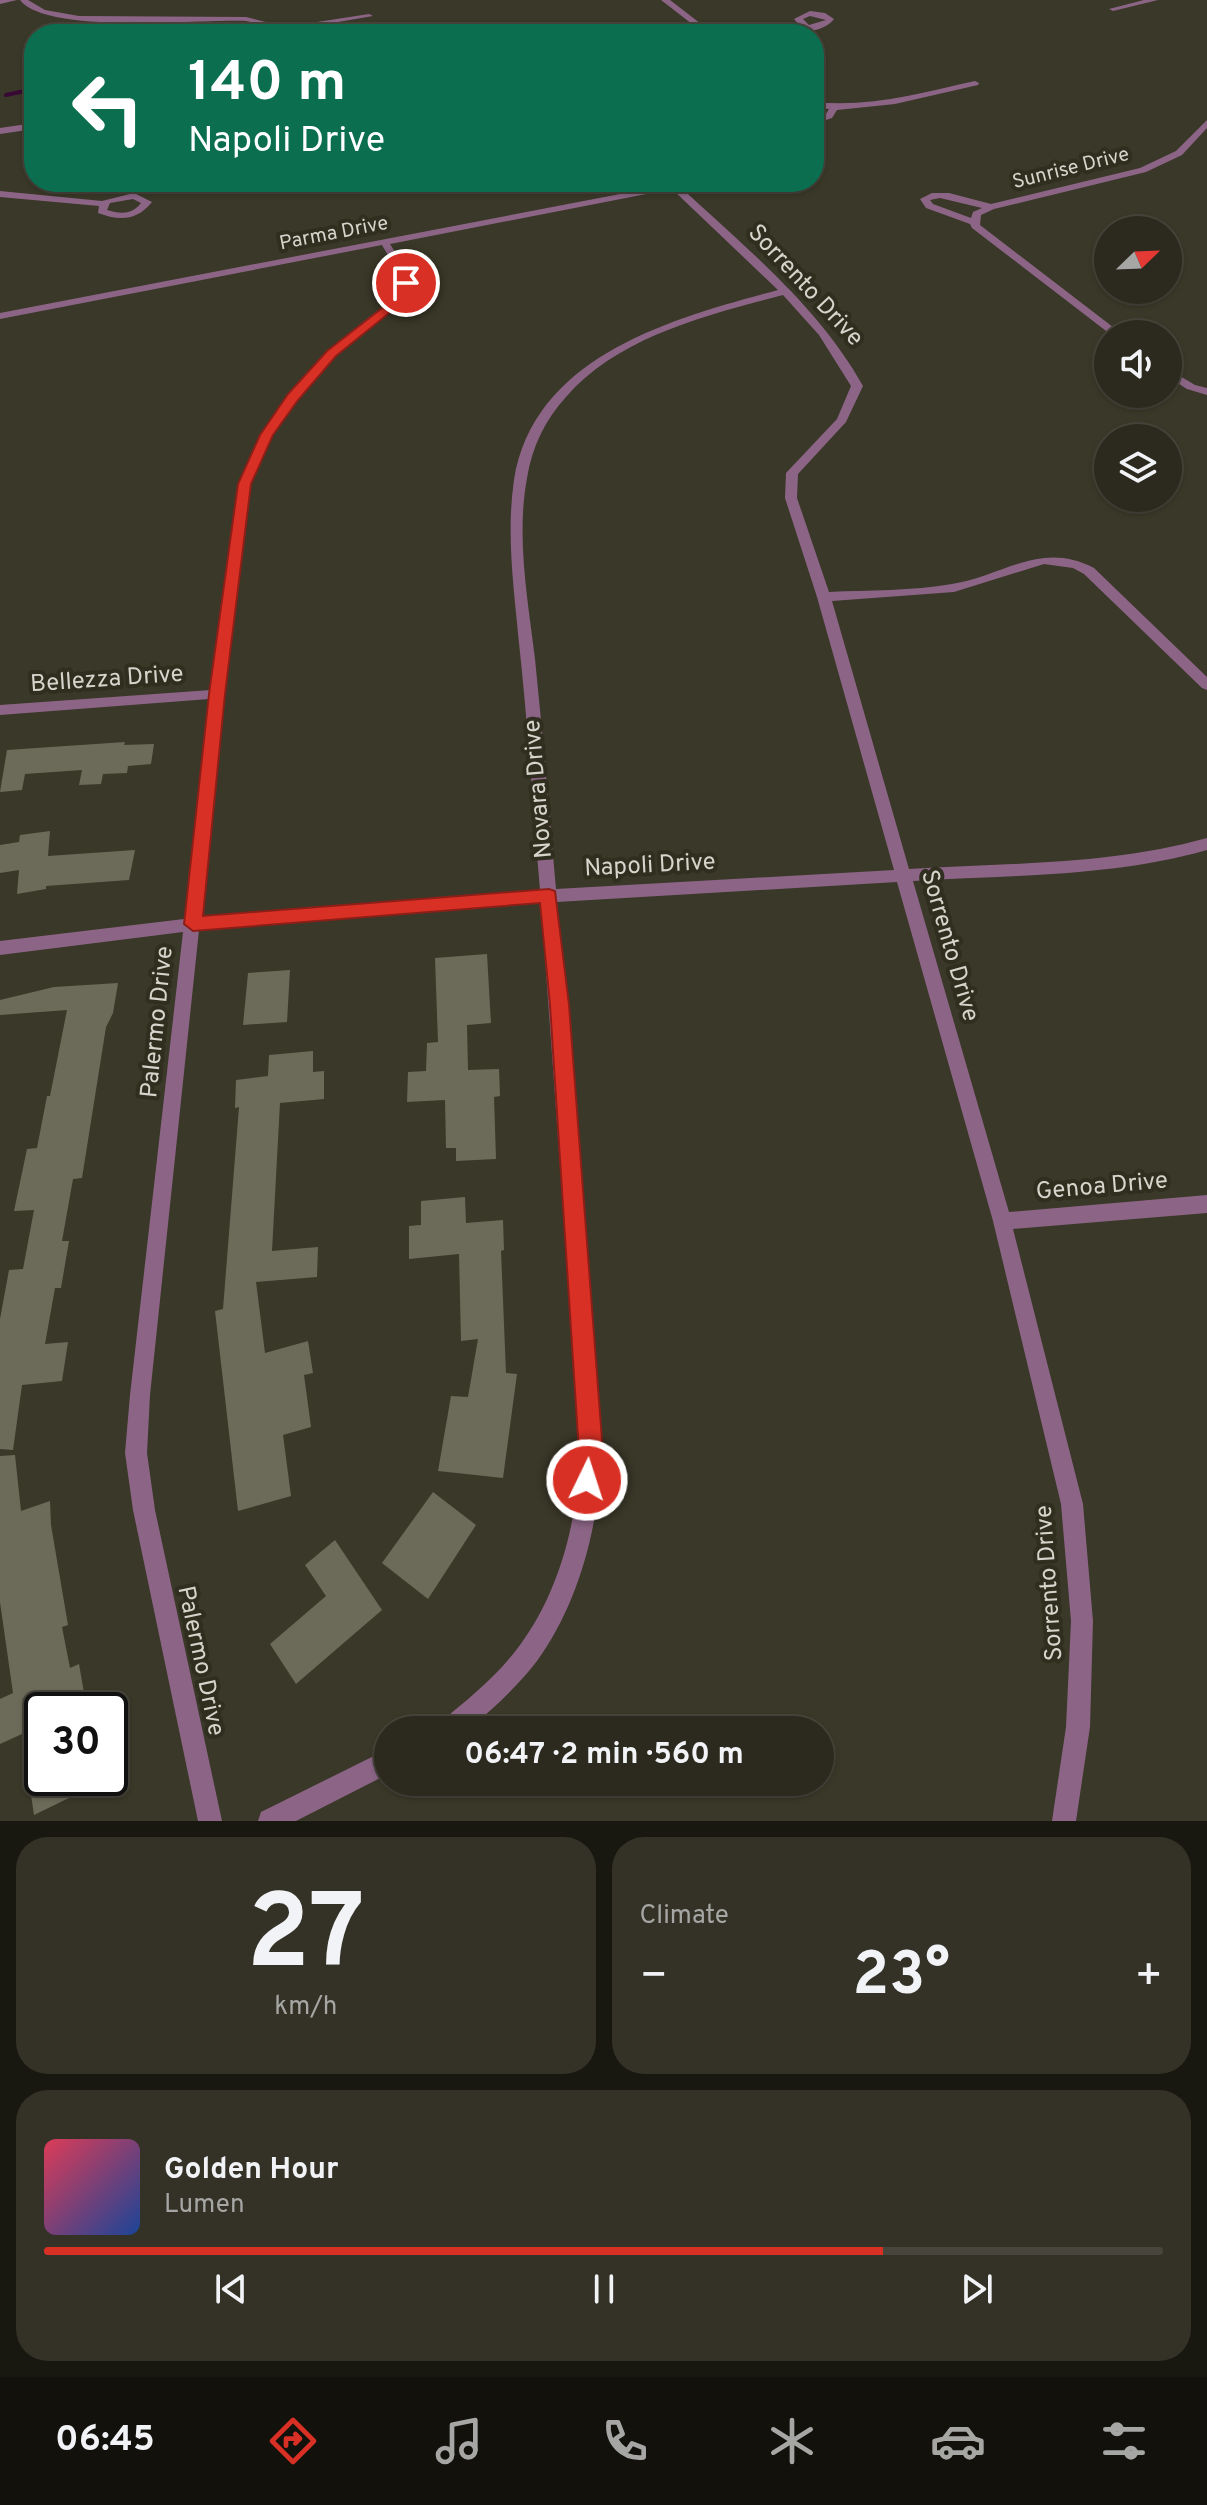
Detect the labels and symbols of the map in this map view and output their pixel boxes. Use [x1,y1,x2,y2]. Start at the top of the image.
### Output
street label: Sunrise Drive [1010,142,1132,196]
street label: Parma Drive [277,211,391,257]
north arrow [1094,216,1182,304]
street label: Sorrento Drive [741,219,869,353]
pin [372,249,440,317]
street label: Bellezza Drive [29,660,185,700]
street label: Novara Drive [518,718,560,860]
street label: Napoli Drive [584,848,716,884]
street label: Sorrento Drive [913,867,985,1025]
street label: Palermo Drive [135,945,181,1099]
street label: Genoa Drive [1035,1166,1169,1208]
position arrow [545,1438,629,1522]
street label: Sorrento Drive [1030,1504,1070,1662]
street label: Palermo Drive [169,1583,231,1739]
speed limit sign: 30 [24,1692,128,1796]

